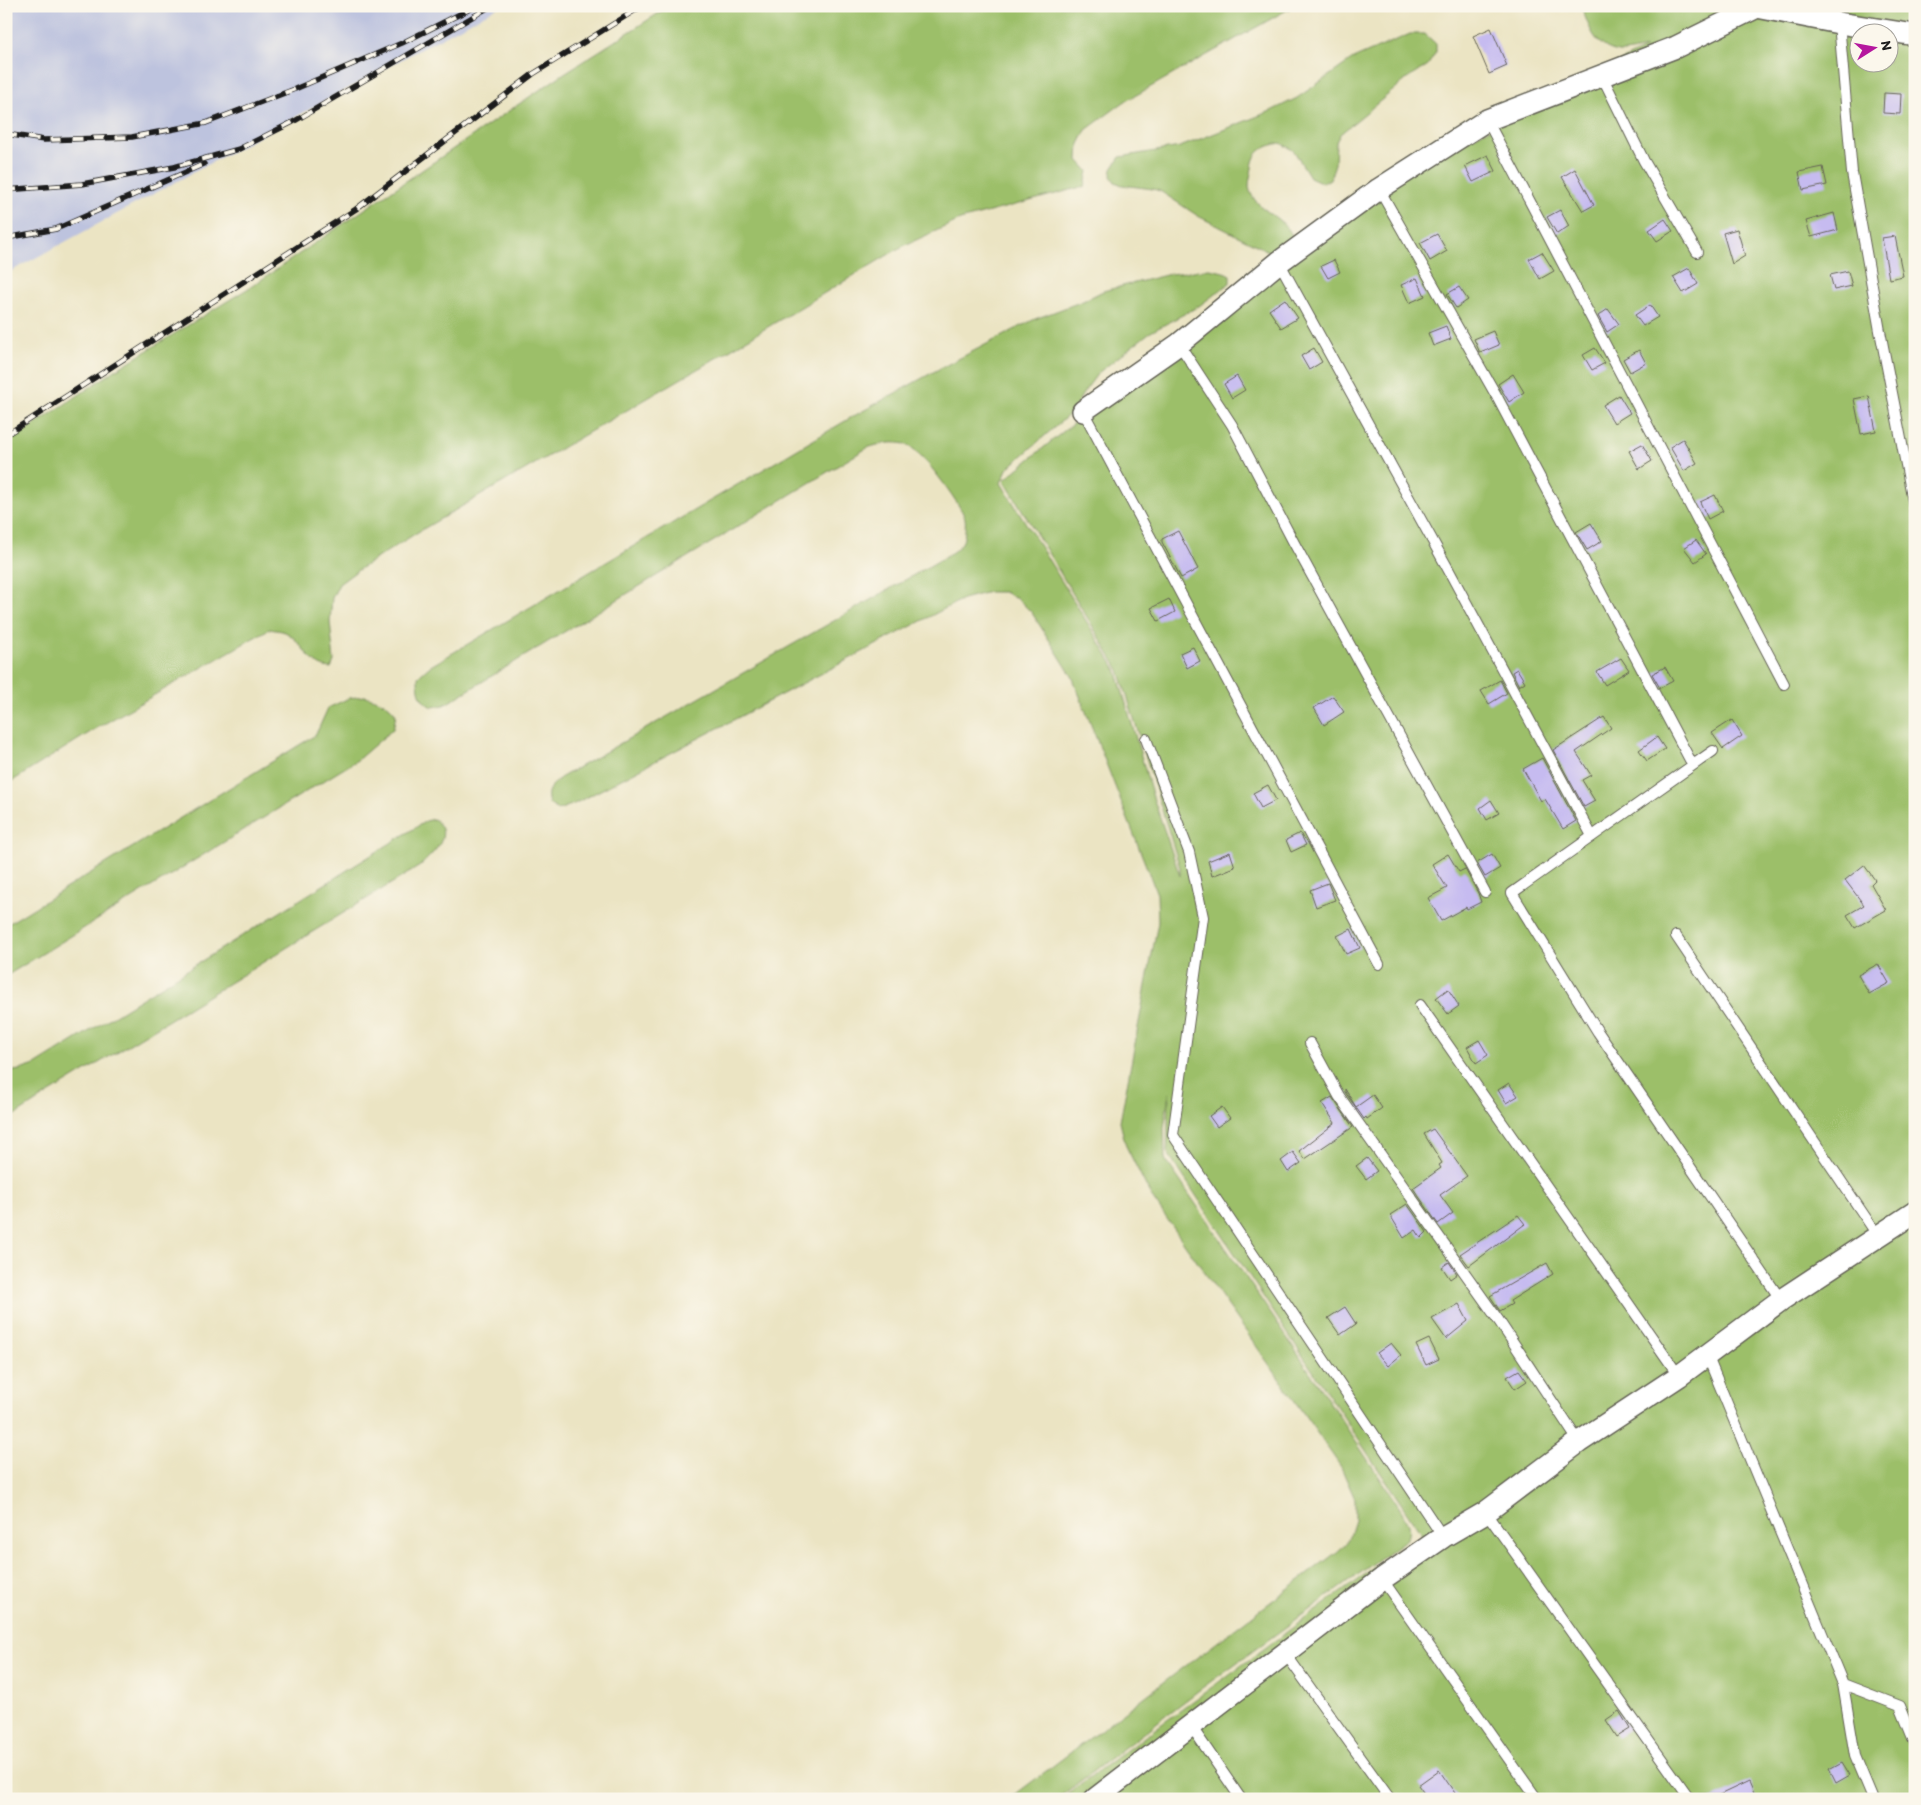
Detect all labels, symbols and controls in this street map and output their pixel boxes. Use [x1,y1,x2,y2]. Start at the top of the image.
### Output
north arrow [1848,22,1898,72]
text: N [1877,39,1896,52]

